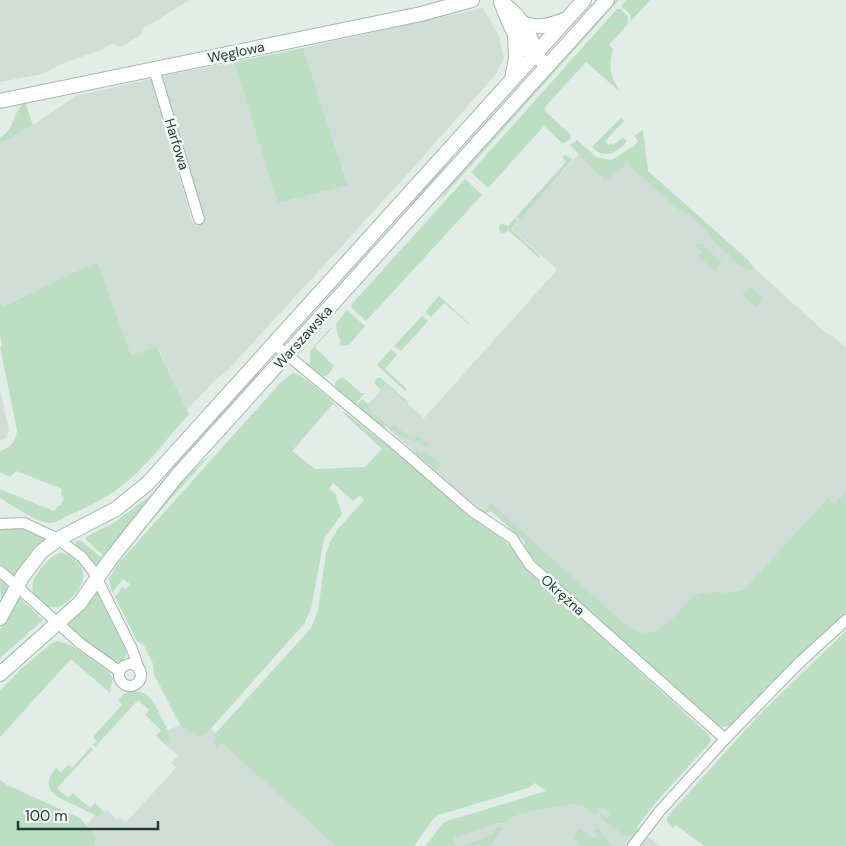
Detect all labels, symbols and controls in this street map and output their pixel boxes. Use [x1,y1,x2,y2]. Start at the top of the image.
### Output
street label: Węglowa [206,37,266,67]
street label: Harfowa [161,116,193,172]
street label: Warszawska [270,302,336,372]
street label: Okrężna [537,571,589,619]
scale bar [18,798,158,830]
text: 100 m [25,806,68,826]

